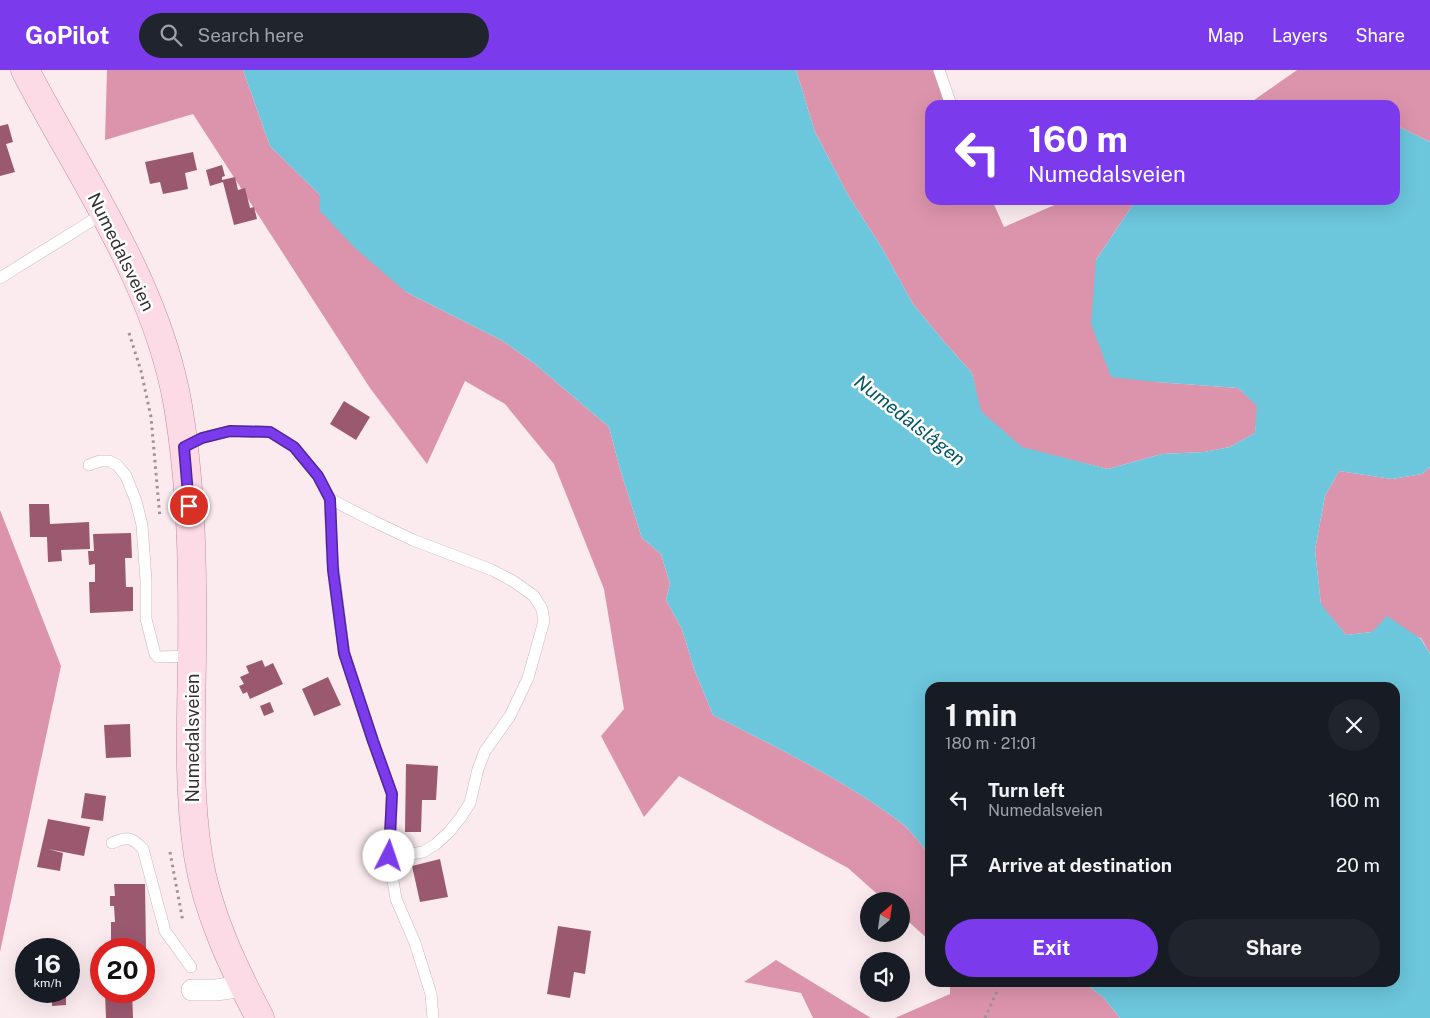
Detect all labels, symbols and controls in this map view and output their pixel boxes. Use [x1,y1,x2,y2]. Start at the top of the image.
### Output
search box [139,13,489,58]
text: GoPilot [25,21,109,49]
icon: search [157,21,185,49]
text: Search here [197,24,304,46]
text: Map [1208,25,1244,46]
text: Layers [1272,25,1328,46]
text: Share [1356,25,1405,46]
text: 160 m [1028,119,1128,160]
icon: left [945,120,1010,185]
text: Numedalsveien [1028,161,1186,187]
street label: Numedalsveien [84,189,159,314]
water label: Numedalslågen [850,370,970,470]
pin [168,485,210,527]
icon: arrive [175,492,203,520]
street label: Numedalsveien [182,674,203,803]
text: 1 min [945,697,1017,733]
button: close [1328,699,1380,751]
text: 180 m · 21:01 [945,734,1037,753]
text: Turn left [988,779,1065,801]
icon: left [945,786,973,814]
text: 160 m [1328,789,1380,811]
text: Numedalsveien [988,801,1103,820]
position arrow [362,829,414,881]
icon: arrive [945,851,973,879]
text: Arrive at destination [988,854,1172,876]
text: 20 m [1336,854,1380,876]
north arrow [860,892,910,942]
map controls [860,892,910,1002]
button: Exit [945,919,1158,977]
button: Share [1168,919,1380,977]
speed limit sign: 20 [90,938,155,1003]
text: 16 [34,949,61,979]
button: sound [860,952,910,1002]
text: km/h [33,976,62,990]

